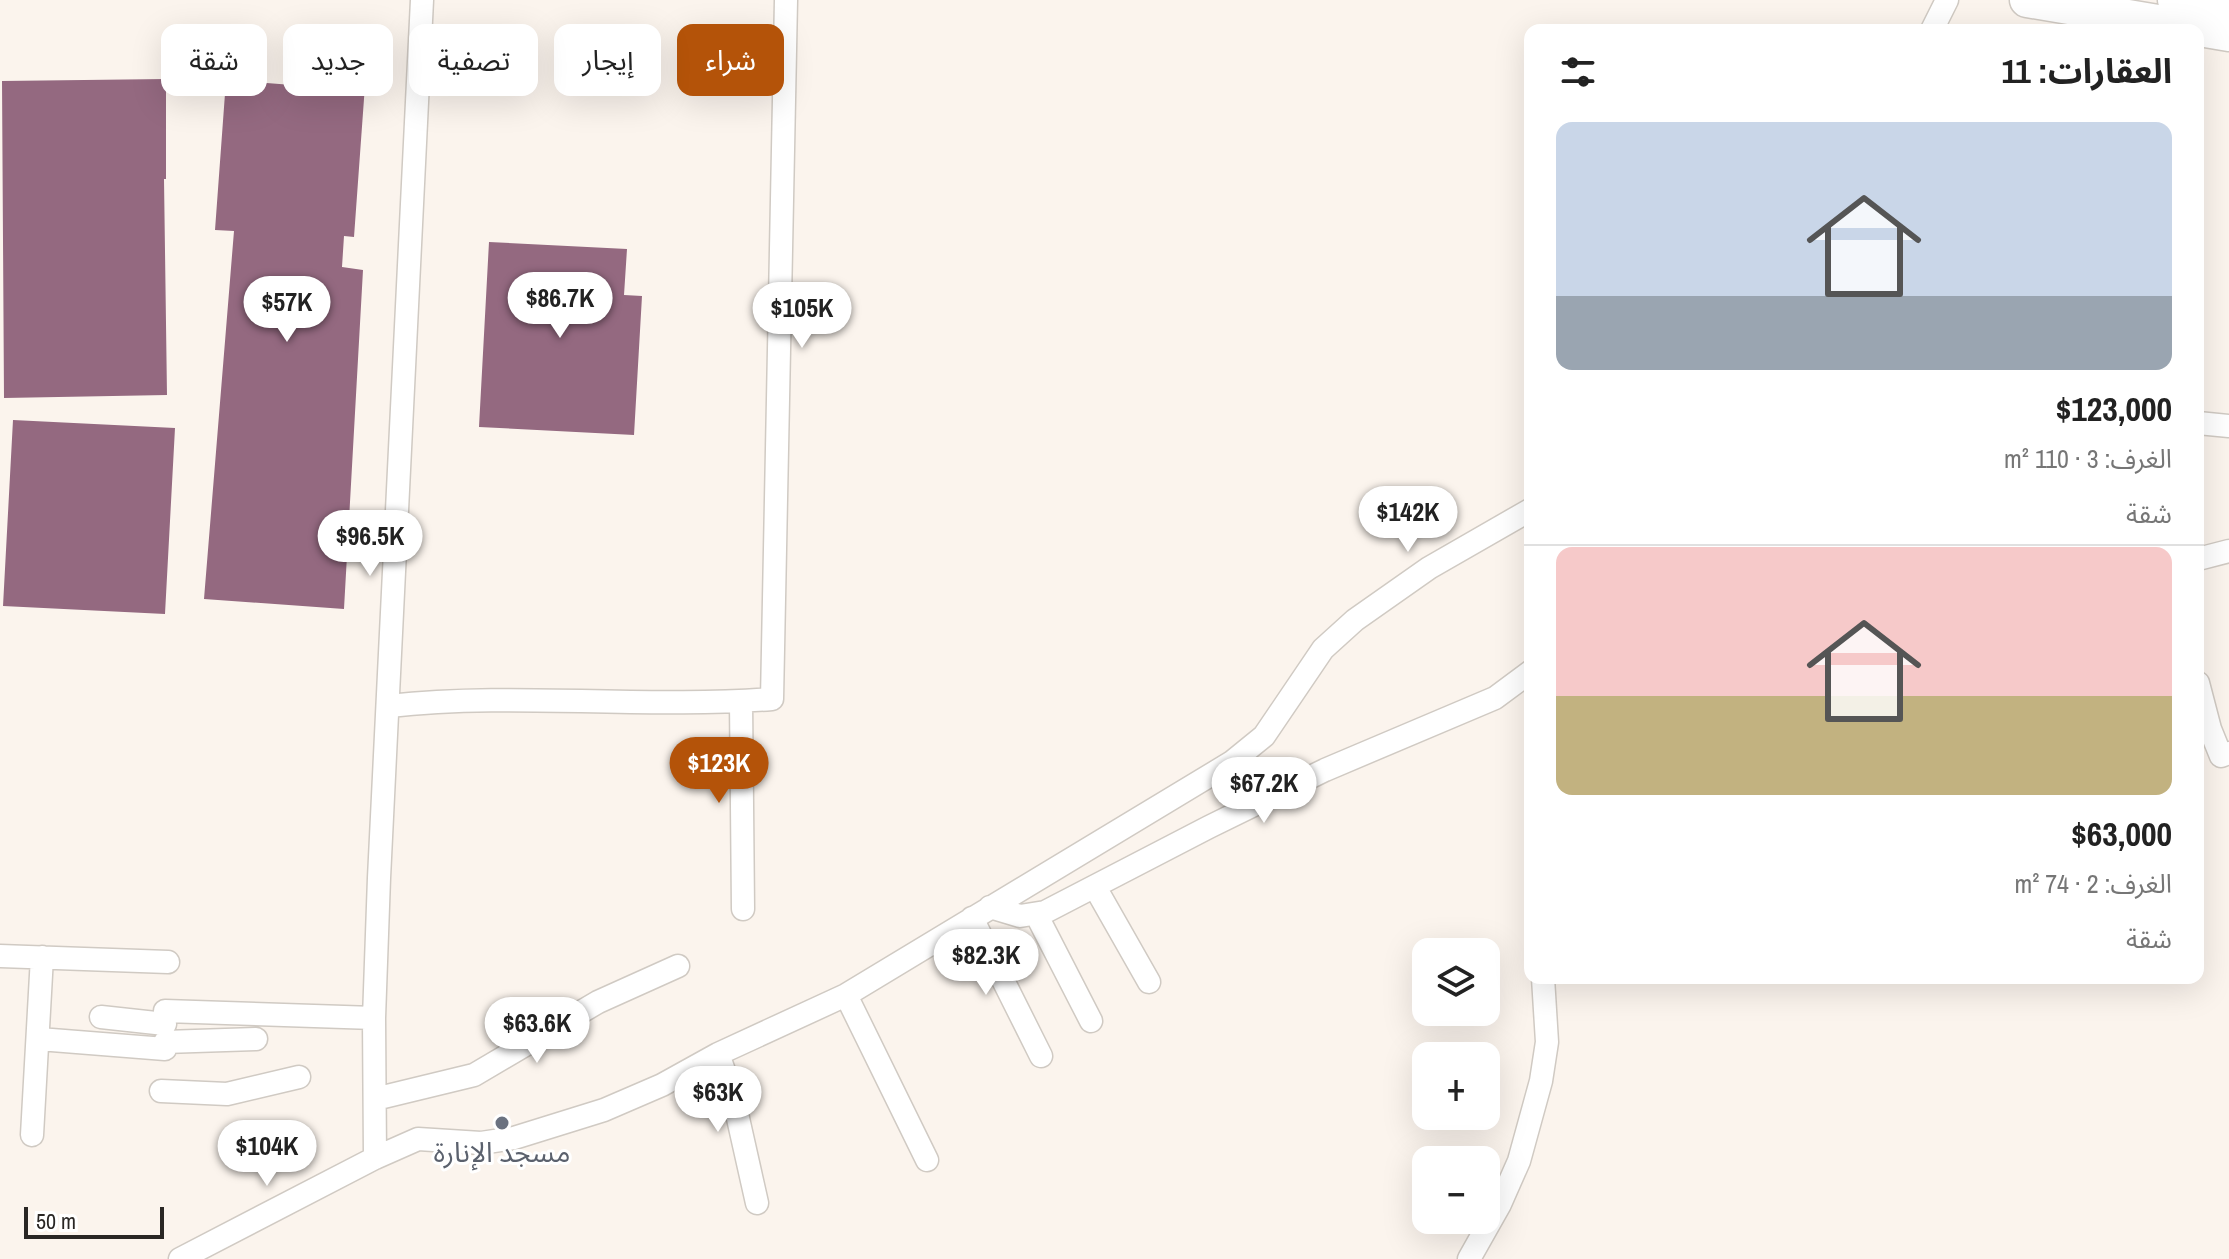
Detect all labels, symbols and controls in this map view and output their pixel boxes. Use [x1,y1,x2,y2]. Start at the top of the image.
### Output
chip: شقة [161,24,267,96]
chip: جديد [283,24,393,96]
chip: تصفية [409,24,538,96]
chip: إيجار [554,24,661,96]
chip: شراء [677,24,784,96]
text: العقارات: 11 [2001,48,2172,94]
icon: filters [1556,50,1600,94]
icon: home [1792,174,1936,318]
pin: $86.7K [495,272,625,340]
pin: $57K [240,276,334,344]
text: $86.7K [526,280,594,315]
pin: $105K [746,282,858,350]
text: $57K [262,284,312,319]
text: $105K [771,290,833,325]
text: $123,000 [2056,386,2172,432]
text: الغرف: 3 · 110 m² [2004,441,2172,476]
pin: $142K [1352,486,1464,554]
text: $142K [1377,494,1439,529]
text: شقة [2126,496,2172,531]
pin: $96.5K [305,510,435,578]
text: $96.5K [336,518,404,553]
icon: home [1792,599,1936,743]
pin: $123K [663,737,775,805]
text: $123K [688,745,750,780]
pin: $67.2K [1199,757,1329,825]
text: $67.2K [1230,765,1298,800]
text: $63,000 [2071,811,2172,857]
text: الغرف: 2 · 74 m² [2014,866,2172,901]
text: شقة [2126,921,2172,956]
pin: $82.3K [921,929,1051,997]
text: $82.3K [952,937,1020,972]
map controls [1412,938,1500,1234]
button: layers [1412,938,1500,1026]
pin: $63.6K [472,997,602,1065]
text: $63.6K [503,1005,571,1040]
button: + [1412,1042,1500,1130]
pin: $63K [671,1066,765,1134]
text: $63K [693,1074,743,1109]
marker: مسجد الإنارة [493,1114,511,1132]
pin: $104K [211,1120,323,1188]
text: $104K [236,1128,298,1163]
place label: مسجد الإنارة [434,1133,570,1171]
button: − [1412,1146,1500,1234]
scale bar [24,1203,164,1239]
text: 50 m [36,1206,76,1236]

